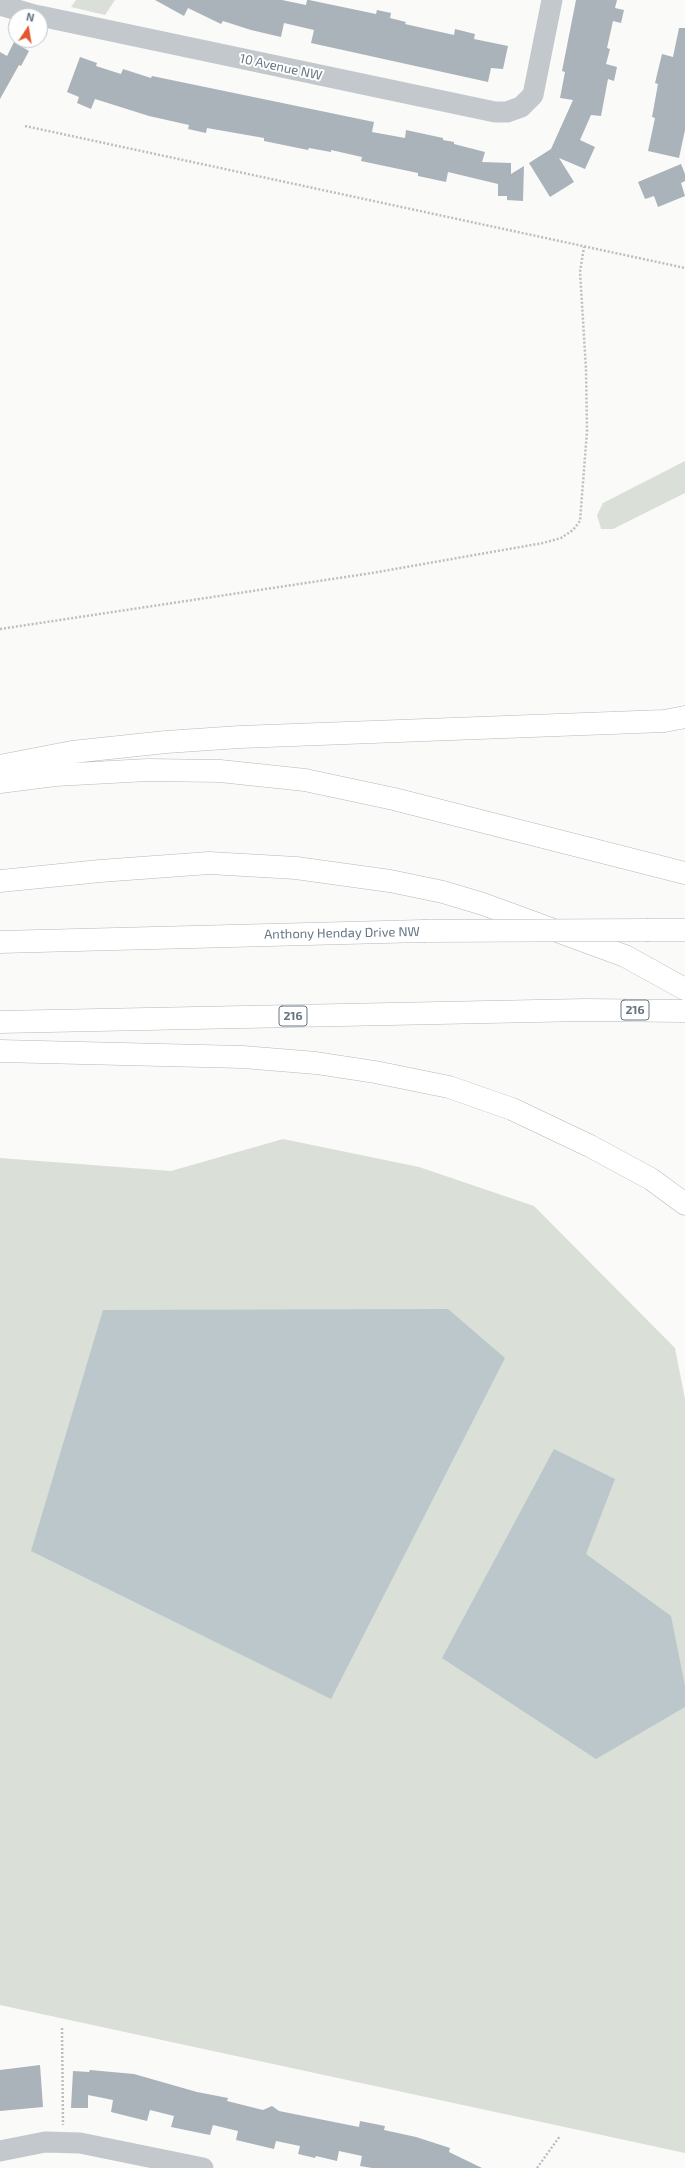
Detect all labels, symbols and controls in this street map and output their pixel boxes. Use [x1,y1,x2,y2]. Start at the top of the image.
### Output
north arrow [8,8,48,48]
text: N [25,10,36,24]
street label: 10 Avenue NW [238,51,324,83]
street label: Anthony Henday Drive NW [264,924,420,942]
road number: 216 [621,1000,649,1020]
road number: 216 [279,1006,307,1026]

